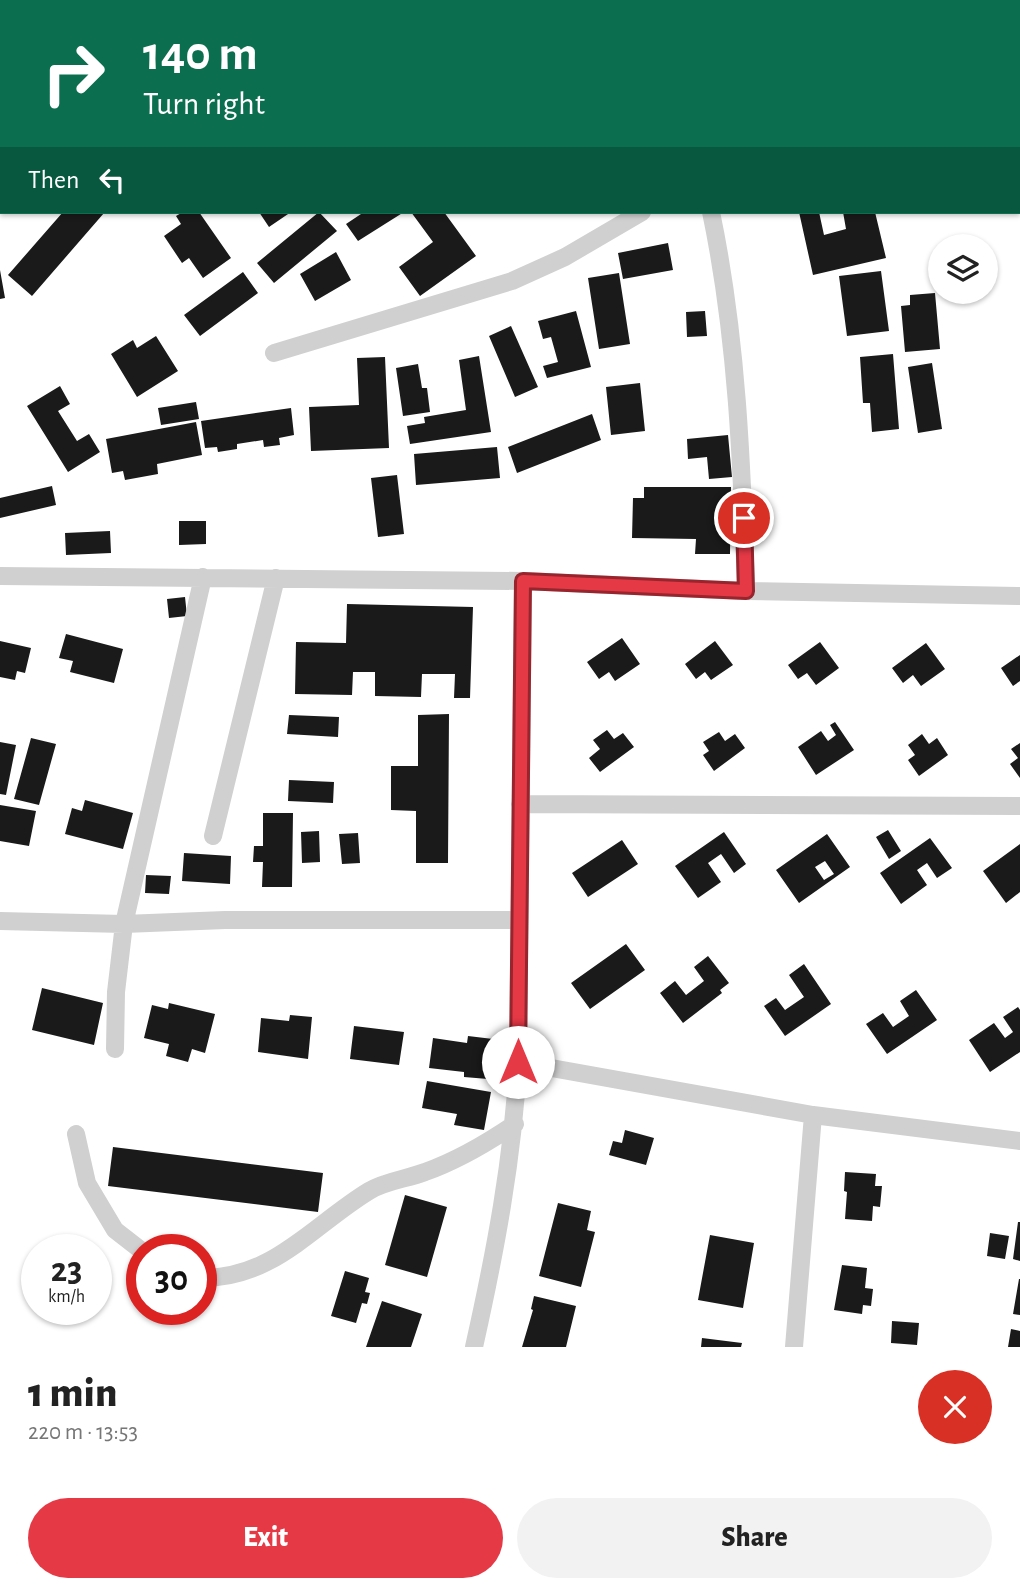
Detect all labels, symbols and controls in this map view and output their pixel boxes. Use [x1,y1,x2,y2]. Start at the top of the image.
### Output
icon: right [28,28,119,119]
text: 140 m [143,30,258,79]
text: Turn right [143,88,265,120]
icon: left [93,161,131,199]
text: Then [28,167,79,193]
map controls [928,234,998,304]
button: layers [928,234,998,304]
pin [714,488,774,548]
icon: arrive [725,499,763,537]
position arrow [481,1025,555,1099]
speed limit sign: 30 [126,1234,217,1325]
text: 23 [51,1253,82,1288]
text: km/h [48,1288,85,1306]
button: close [918,1370,992,1444]
text: 1 min [28,1372,117,1414]
text: 220 m · 13:53 [28,1421,138,1444]
button: Exit [28,1498,503,1578]
button: Share [517,1498,992,1578]

